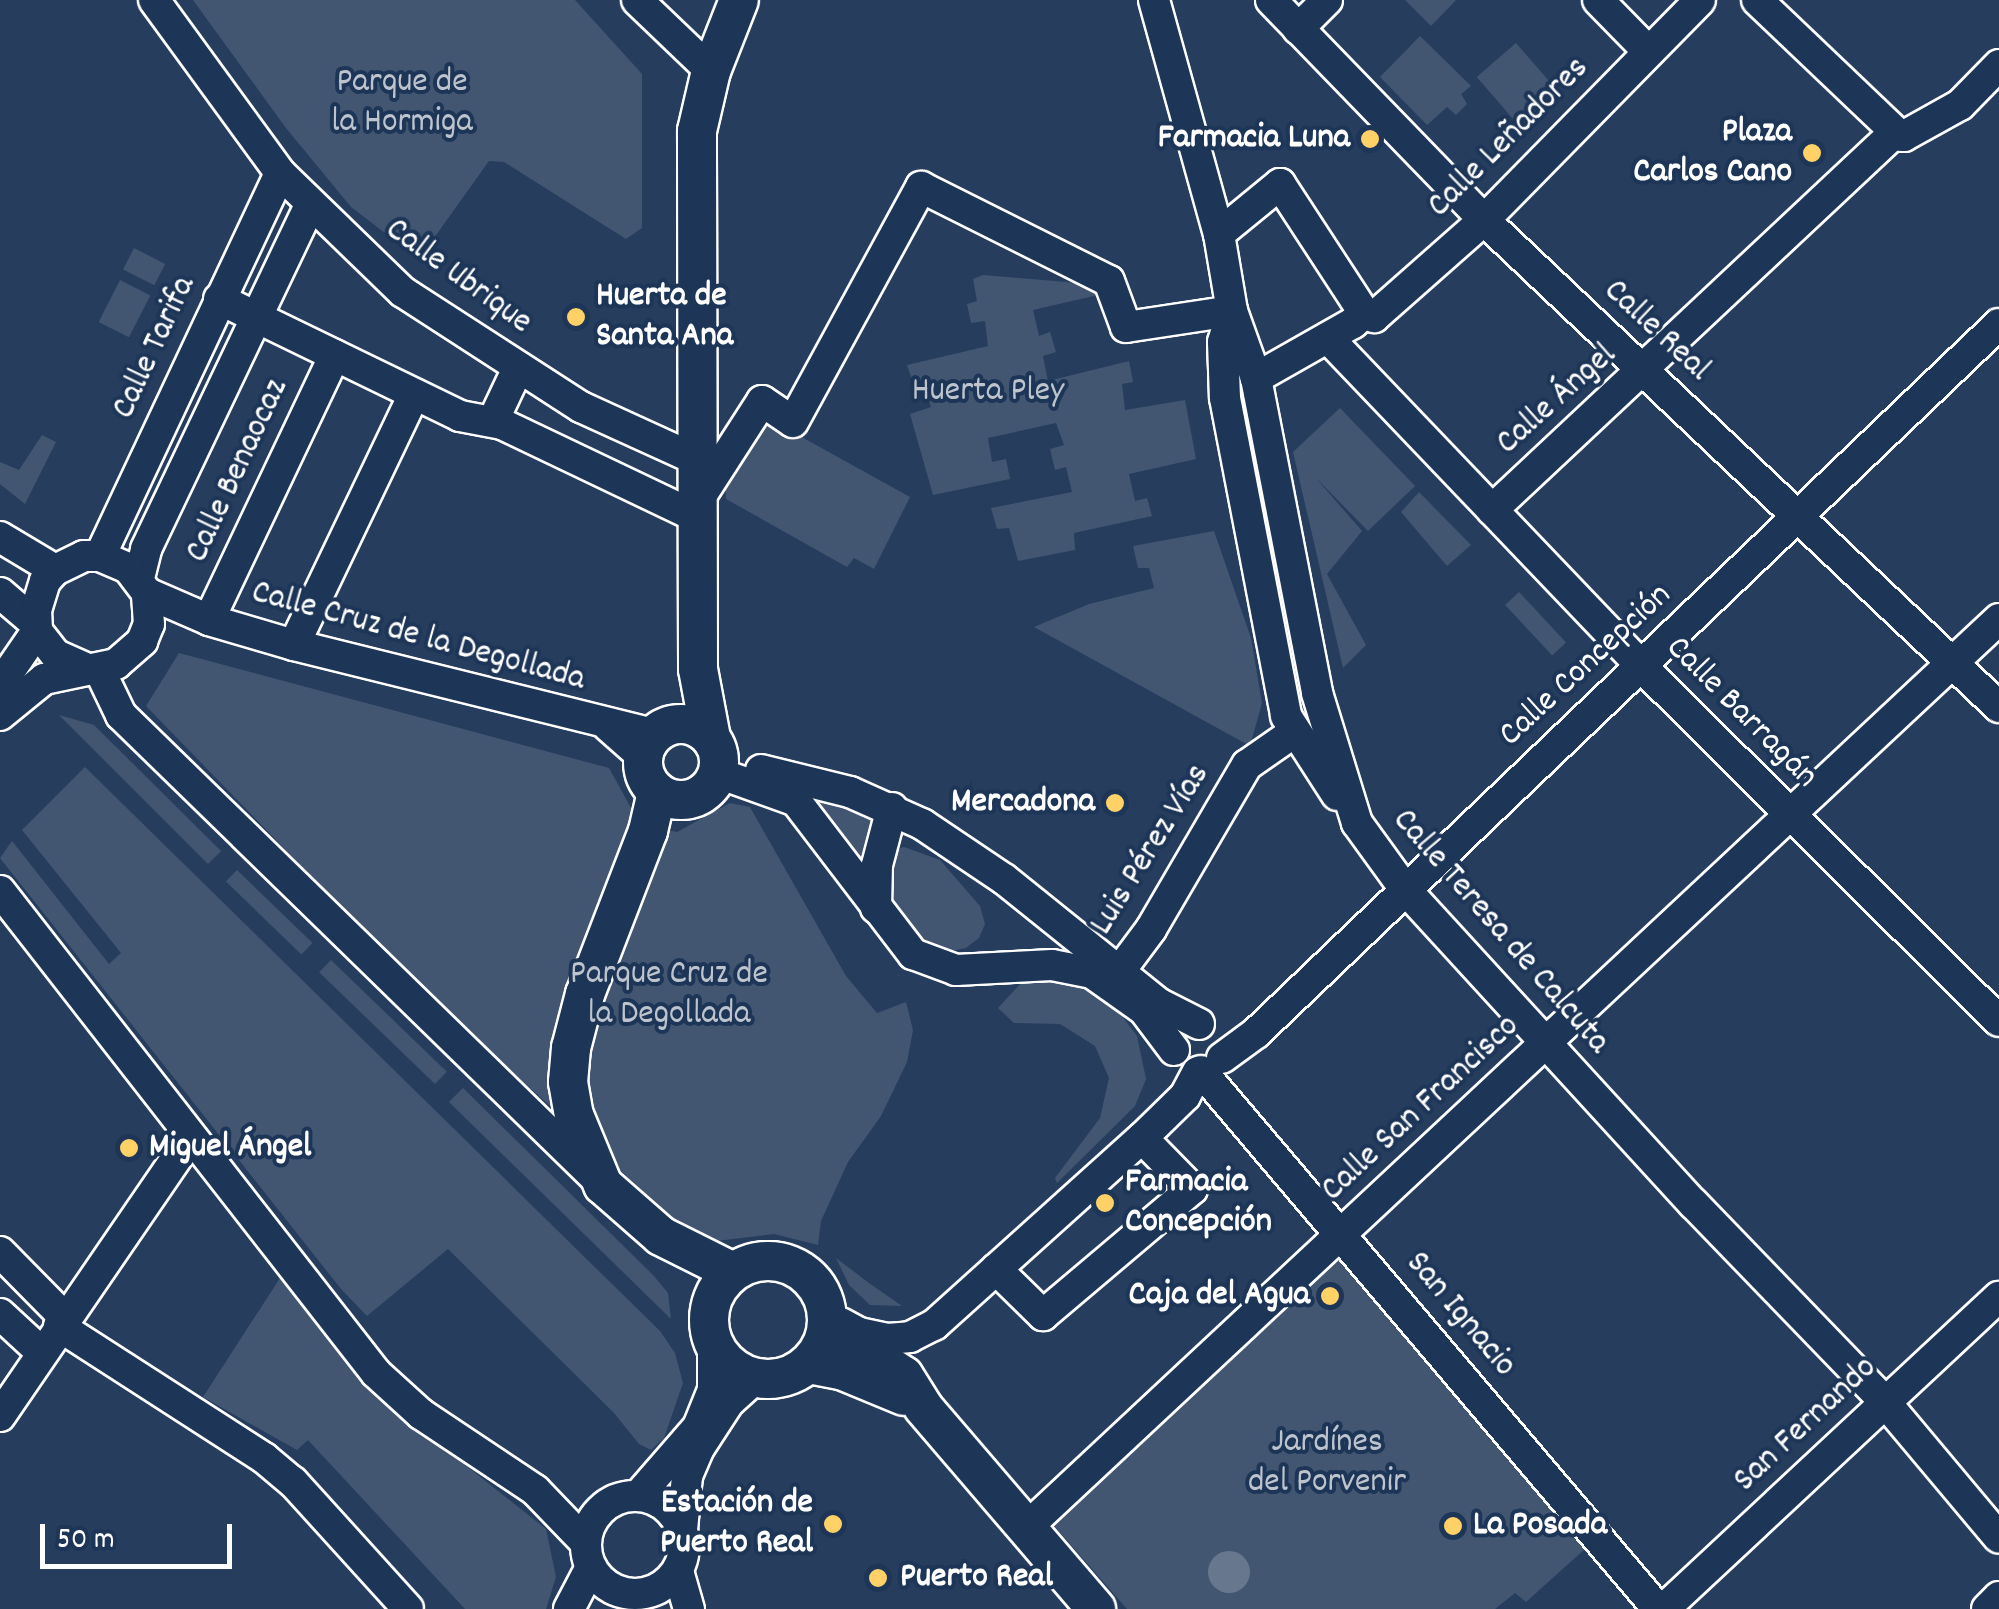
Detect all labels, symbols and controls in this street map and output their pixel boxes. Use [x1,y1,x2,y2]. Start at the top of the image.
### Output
street label: Calle Leñadores [1419,48,1599,228]
park label: Parque de la Hormiga [331,62,473,144]
place label: Plaza Carlos Cano [1633,112,1792,194]
place label: Farmacia Luna [1158,118,1350,160]
marker: Farmacia Luna [1359,128,1381,150]
marker: Plaza Carlos Cano [1801,142,1823,164]
street label: Calle Ubrique [376,210,540,344]
street label: Calle Tarifa [104,270,206,426]
street label: Calle Real [1594,271,1718,391]
place label: Huerta de Santa Ana [596,276,733,358]
marker: Huerta de Santa Ana [565,306,587,328]
street label: Calle Ángel [1488,335,1626,465]
park label: Huerta Pley [912,371,1064,413]
street label: Calle Benaocaz [177,373,299,569]
street label: Calle Cruz de la Degollada [247,572,589,702]
street label: Calle Concepción [1491,575,1681,757]
street label: Calle Barragán [1656,628,1826,798]
street label: Luis Pérez Vías [1082,757,1220,943]
place label: Mercadona [951,782,1095,824]
marker: Mercadona [1104,792,1126,814]
street label: Calle Teresa de Calcuta [1382,801,1618,1063]
park label: Parque Cruz de la Degollada [570,954,768,1036]
street label: Calle San Francisco [1313,1006,1529,1212]
place label: Miguel Ángel [149,1127,311,1169]
marker: Miguel Ángel [118,1137,140,1159]
place label: Farmacia Concepción [1125,1162,1272,1244]
marker: Farmacia Concepción [1094,1192,1116,1214]
street label: San Ignacio [1395,1244,1525,1386]
place label: Caja del Agua [1129,1275,1310,1317]
marker: Caja del Agua [1319,1285,1341,1307]
street label: San Fernando [1726,1348,1886,1502]
park label: Jardínes del Porvenir [1248,1422,1406,1504]
place label: Estación de Puerto Real [660,1483,813,1565]
scale bar [45,1504,238,1566]
place label: La Posada [1473,1505,1607,1547]
marker: Estación de Puerto Real [822,1513,844,1535]
marker: La Posada [1442,1515,1464,1537]
text: 50 m [57,1520,115,1563]
place label: Puerto Real [900,1557,1053,1599]
marker: Puerto Real [865,1565,891,1591]

